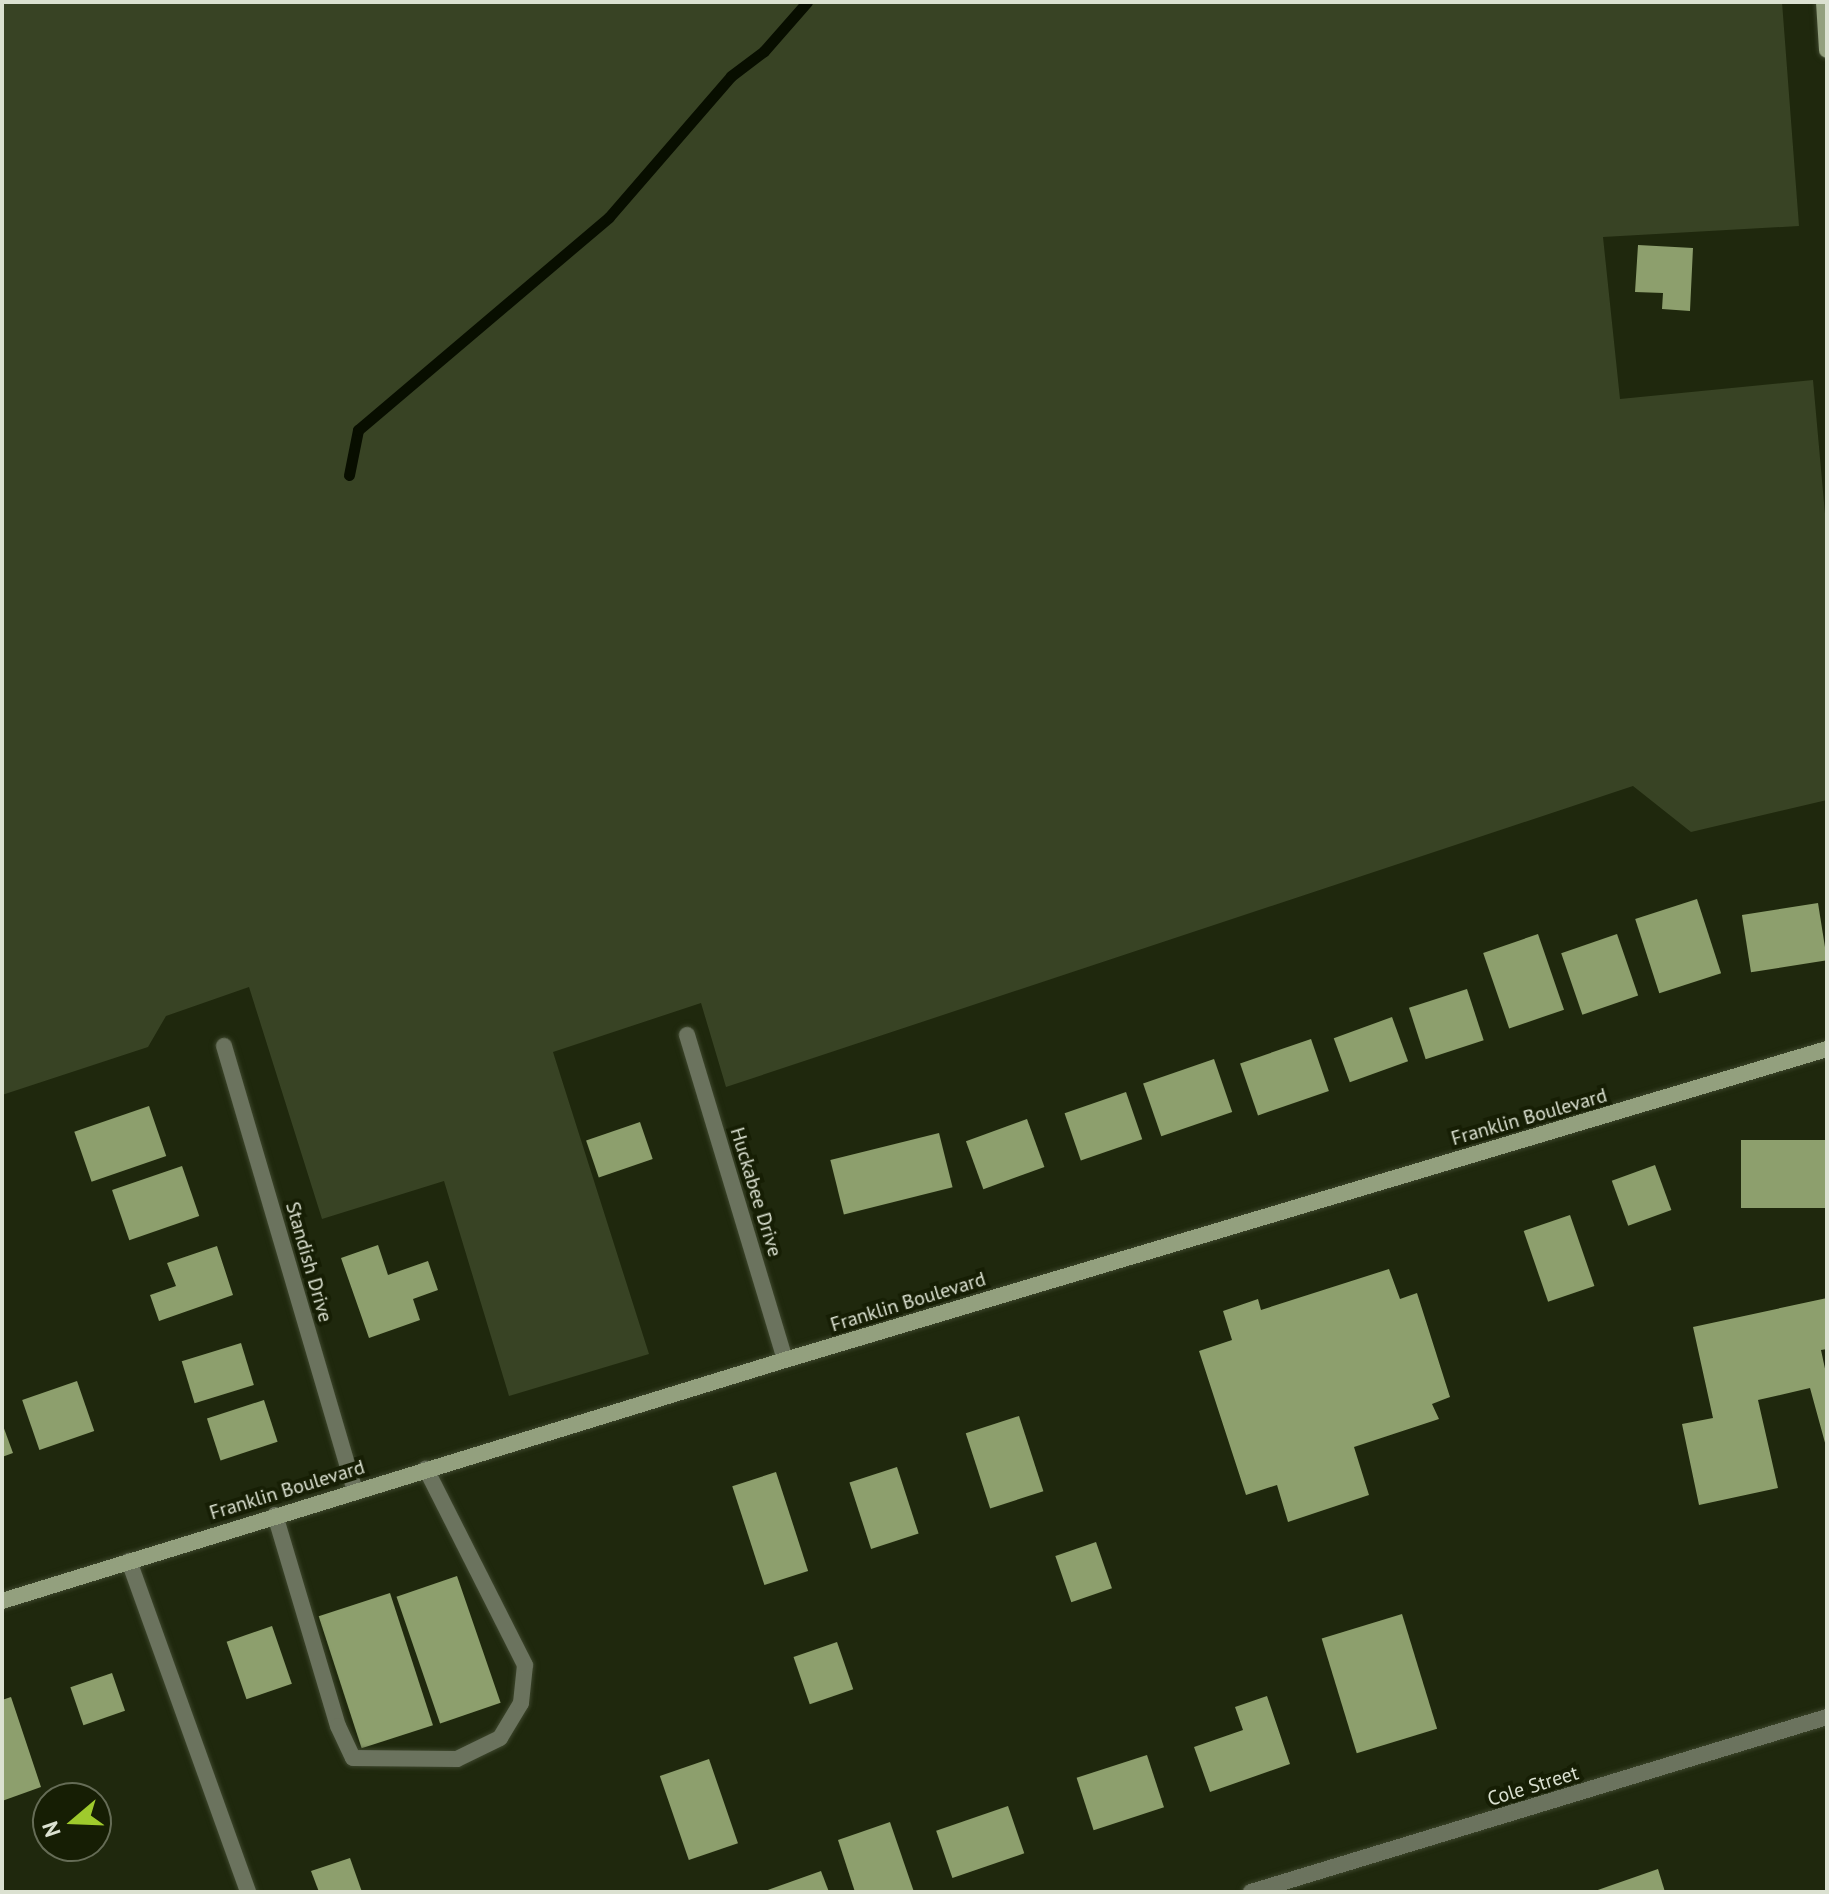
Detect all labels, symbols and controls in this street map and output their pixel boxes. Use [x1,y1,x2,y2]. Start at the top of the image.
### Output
street label: Franklin Boulevard [1448,1083,1610,1151]
street label: Huckabee Drive [725,1125,787,1259]
street label: Standish Drive [280,1199,338,1325]
street label: Franklin Boulevard [828,1267,988,1337]
street label: Franklin Boulevard [207,1455,367,1525]
street label: Cole Street [1485,1761,1581,1811]
north arrow [32,1782,112,1862]
text: N [36,1818,67,1841]

